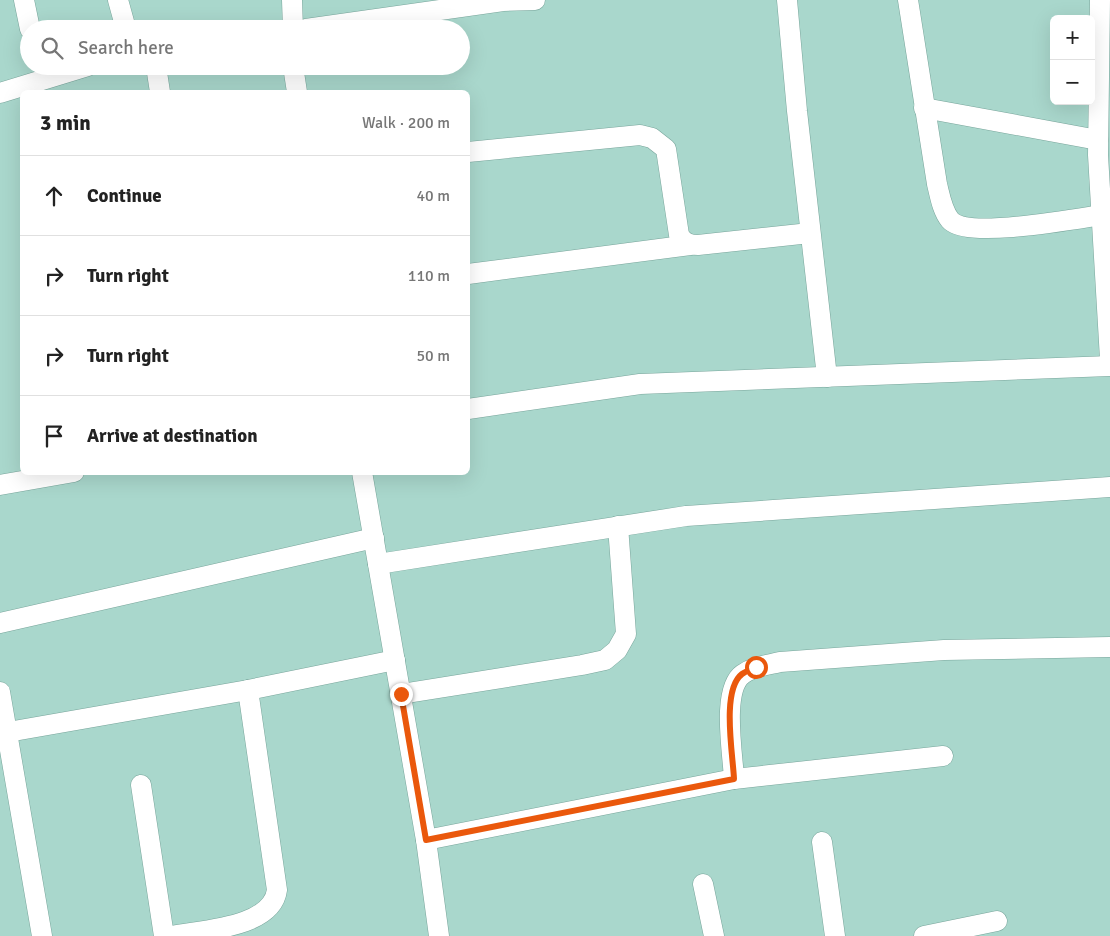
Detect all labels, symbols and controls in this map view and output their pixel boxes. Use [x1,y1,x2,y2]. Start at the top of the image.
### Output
map controls [1050,15,1095,105]
button: + [1050,15,1095,60]
search box [20,20,470,75]
icon: search [38,34,66,62]
text: Search here [78,36,174,60]
button: − [1050,60,1095,105]
text: 3 min [40,110,91,136]
text: Walk · 200 m [362,113,450,133]
icon: ahead [40,182,68,210]
text: Continue [87,184,162,208]
text: 40 m [416,186,450,206]
icon: right [40,262,68,290]
text: Turn right [87,264,169,288]
text: 110 m [408,266,450,286]
icon: right [40,342,68,370]
text: Turn right [87,344,169,368]
text: 50 m [416,346,450,366]
icon: arrive [40,422,68,450]
text: Arrive at destination [87,424,258,448]
route start [745,656,768,679]
route end [390,683,413,706]

